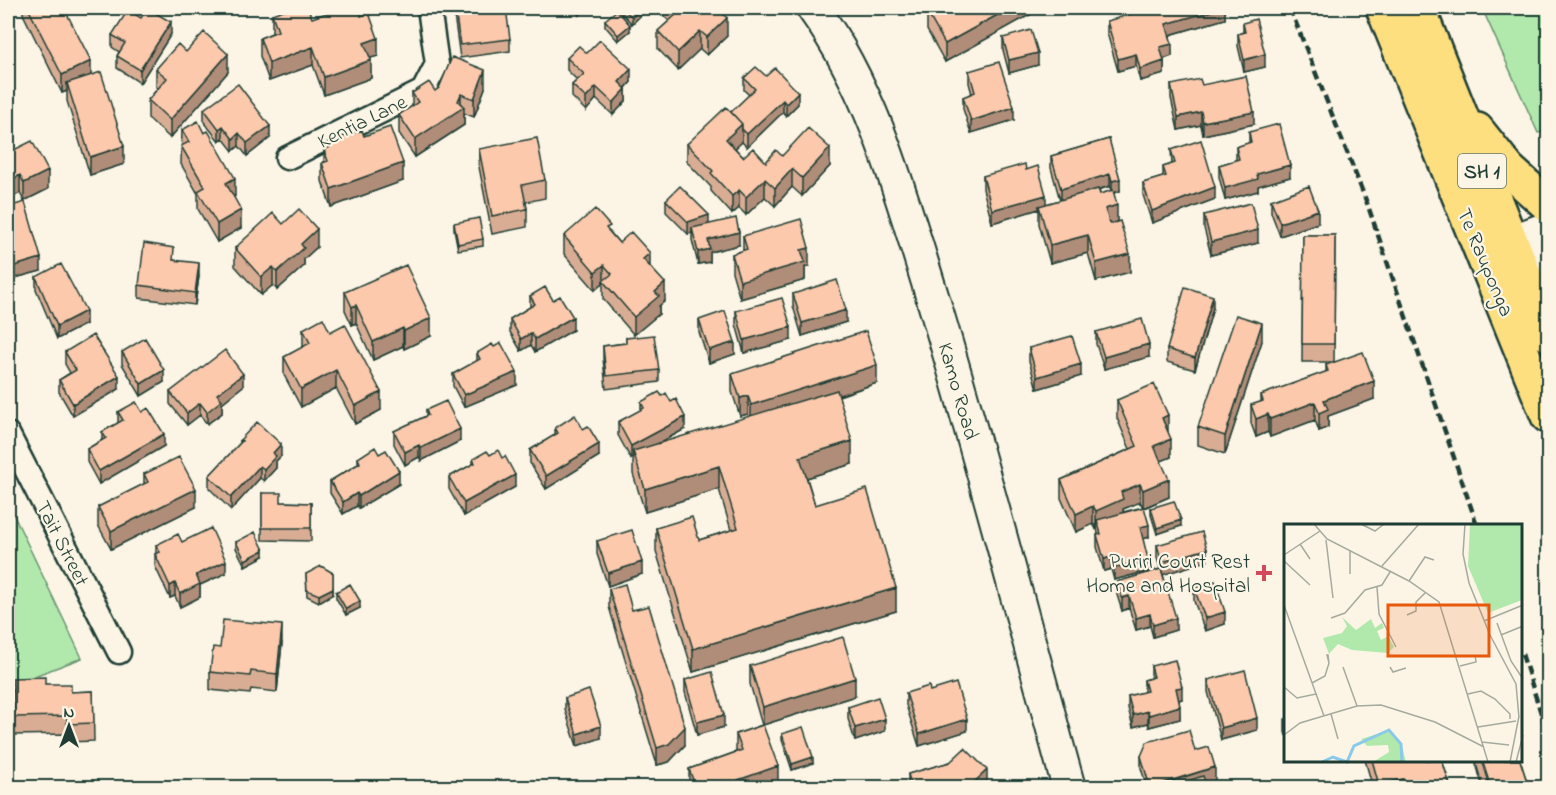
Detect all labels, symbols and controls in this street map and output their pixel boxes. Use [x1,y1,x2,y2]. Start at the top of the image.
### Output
street label: Kentia Lane [313,88,413,157]
road number: SH 1 [1458,154,1506,188]
street label: Te Rauponga [1446,204,1520,322]
street label: Kamo Road [929,340,985,444]
street label: Tait Street [27,496,96,592]
inset map [1284,524,1523,762]
place label: Puriri Court Rest Home and Hospital [1086,548,1250,602]
marker: Puriri Court Rest Home and Hospital [1255,564,1273,582]
north arrow [39,696,99,756]
text: N [64,701,75,725]

